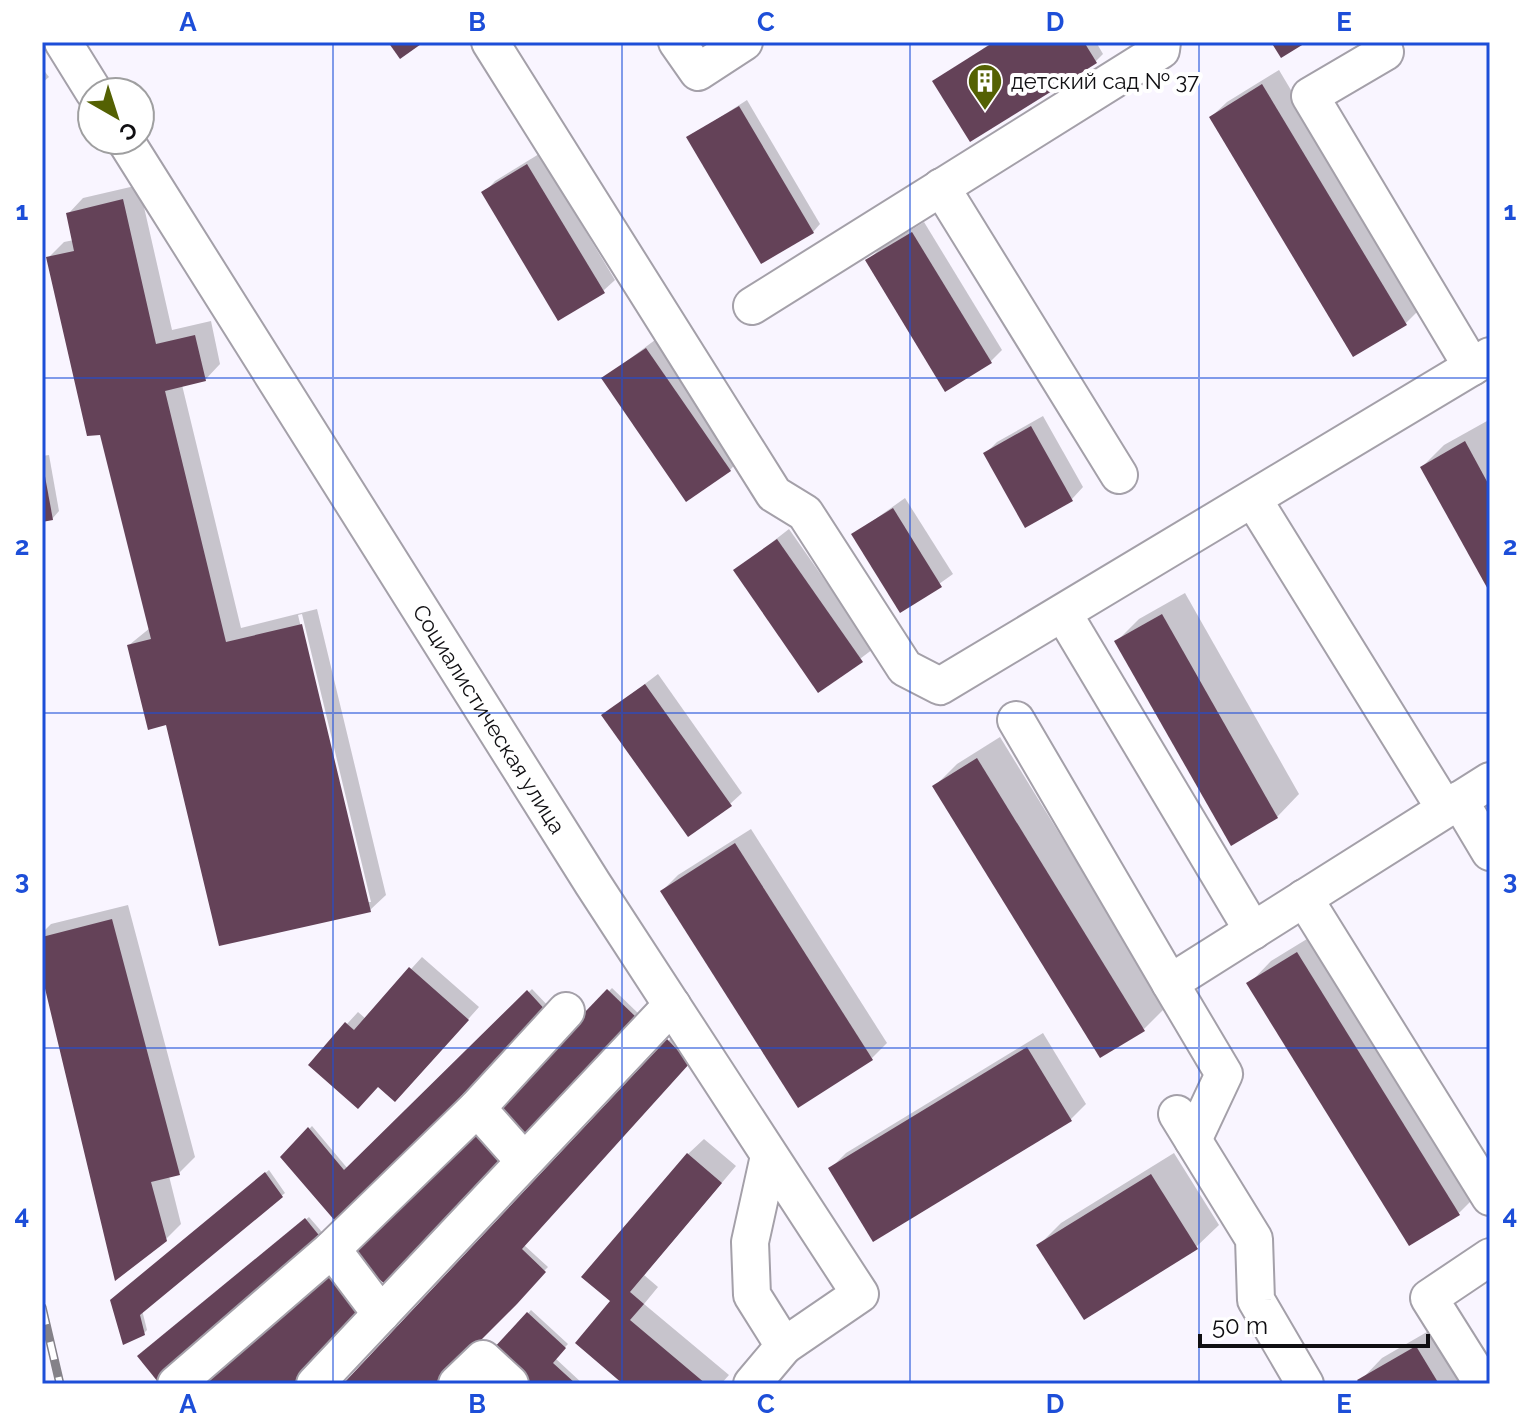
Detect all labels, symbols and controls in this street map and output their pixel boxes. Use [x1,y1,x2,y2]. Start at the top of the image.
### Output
text: A [179,7,197,37]
text: B [468,7,486,37]
text: C [757,7,775,37]
text: D [1046,7,1064,37]
text: E [1336,7,1352,37]
building icon: детский сад № 37 [966,62,1004,112]
place label: детский сад № 37 [1011,68,1199,94]
north arrow [76,76,156,156]
text: С [115,117,143,146]
text: 1 [16,196,29,226]
text: 1 [1504,196,1517,226]
text: 2 [15,531,29,561]
text: 2 [1503,531,1517,561]
street label: Социалистическая улица [407,600,571,838]
text: 3 [15,865,29,895]
text: 3 [1503,865,1517,895]
text: 4 [15,1200,29,1230]
text: 4 [1503,1200,1517,1230]
scale bar [1200,1298,1428,1348]
text: 50 m [1212,1311,1268,1340]
text: A [179,1389,197,1419]
text: B [468,1389,486,1419]
text: C [757,1389,775,1419]
text: D [1046,1389,1064,1419]
text: E [1336,1389,1352,1419]

